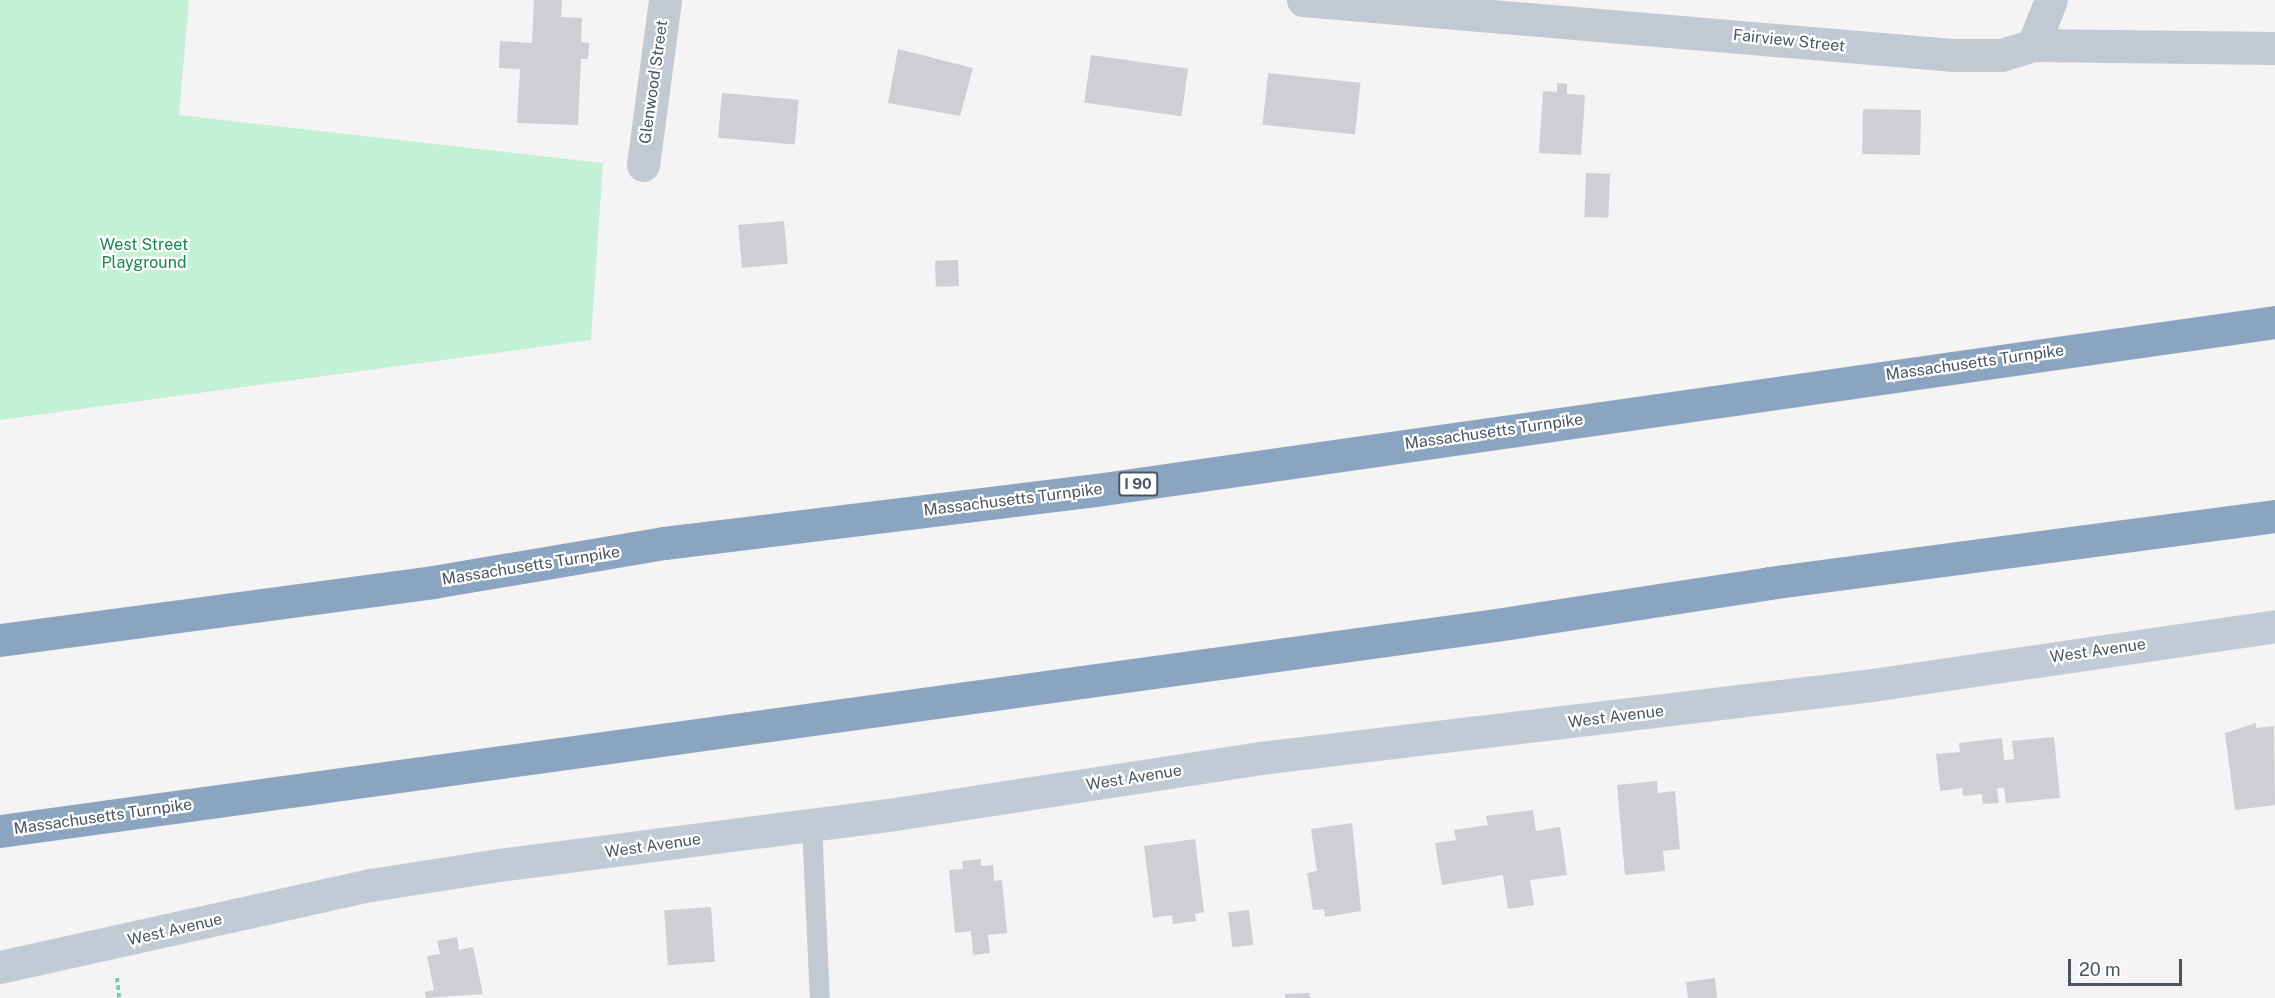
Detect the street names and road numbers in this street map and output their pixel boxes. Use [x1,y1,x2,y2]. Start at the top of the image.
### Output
street label: Glenwood Street [636,19,672,145]
street label: Fairview Street [1732,26,1846,56]
street label: Massachusetts Turnpike [1884,341,2066,385]
street label: Massachusetts Turnpike [1403,410,1585,454]
road number: I 90 [1117,472,1159,496]
street label: Massachusetts Turnpike [922,479,1104,521]
street label: Massachusetts Turnpike [441,542,621,590]
street label: West Avenue [2049,635,2147,667]
street label: West Avenue [1567,702,1665,732]
street label: West Avenue [1085,761,1183,795]
street label: Massachusetts Turnpike [12,795,194,839]
street label: West Avenue [604,830,702,862]
street label: West Avenue [126,910,224,950]

